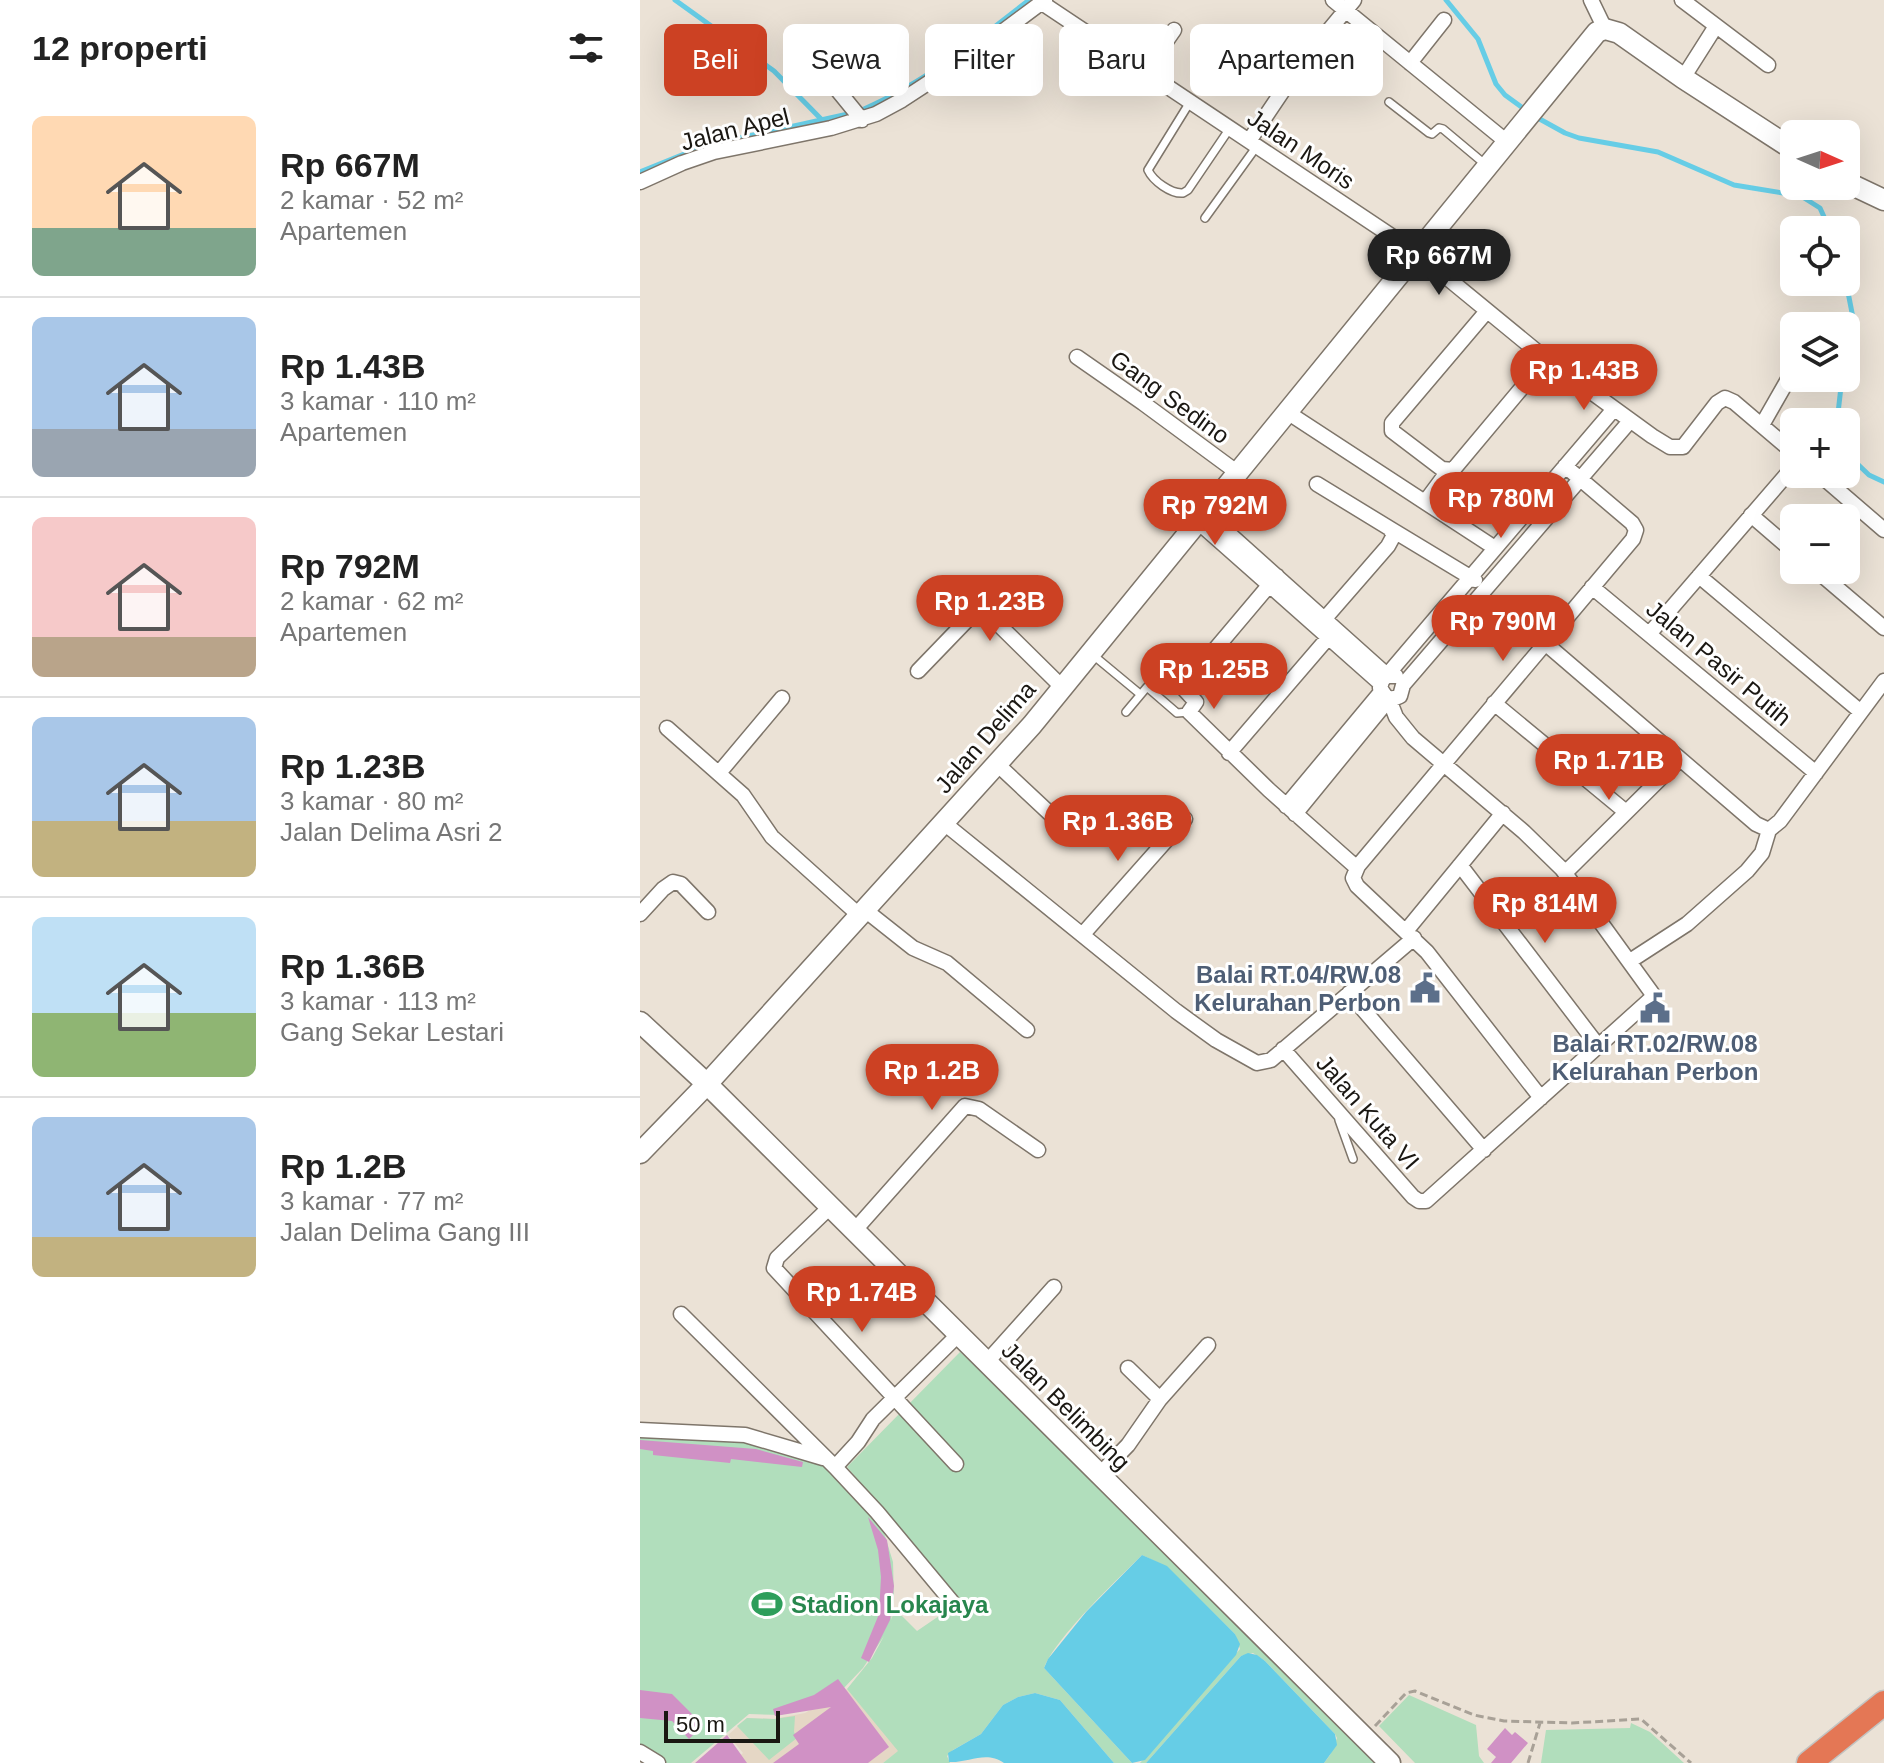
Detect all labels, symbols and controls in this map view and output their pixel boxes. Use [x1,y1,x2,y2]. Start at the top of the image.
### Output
chip: Beli [664,24,767,96]
chip: Sewa [783,24,909,96]
chip: Filter [925,24,1043,96]
chip: Baru [1059,24,1174,96]
chip: Apartemen [1190,24,1383,96]
icon: filters [564,26,608,70]
text: 12 properti [32,29,208,67]
street label: Jalan Apel [678,103,792,155]
street label: Jalan Moris [1243,103,1359,195]
north arrow [1780,120,1860,200]
map controls [1780,120,1860,584]
text: Rp 667M [280,146,420,184]
icon: home [96,148,192,244]
text: 2 kamar · 52 m² [280,185,464,215]
text: Apartemen [280,216,407,246]
button: locate [1780,216,1860,296]
pin: Rp 667M [1365,229,1513,297]
text: Rp 667M [1386,240,1492,270]
button: layers [1780,312,1860,392]
pin: Rp 1.43B [1501,344,1667,412]
street label: Gang Sedino [1105,345,1235,449]
text: Rp 1.43B [280,347,426,385]
icon: home [96,349,192,445]
text: Rp 1.43B [1528,355,1640,385]
text: 3 kamar · 110 m² [280,386,476,416]
button: + [1780,408,1860,488]
text: Apartemen [280,417,407,447]
pin: Rp 780M [1427,472,1575,540]
pin: Rp 792M [1141,479,1289,547]
text: Rp 780M [1448,483,1554,513]
text: Rp 792M [1162,490,1268,520]
button: − [1780,504,1860,584]
text: Rp 792M [280,547,420,585]
icon: home [96,549,192,645]
pin: Rp 1.23B [907,575,1073,643]
text: 2 kamar · 62 m² [280,586,464,616]
text: Rp 1.23B [934,586,1046,616]
pin: Rp 790M [1429,595,1577,663]
street label: Jalan Pasir Putih [1641,595,1797,731]
text: Rp 790M [1450,606,1556,636]
text: Apartemen [280,617,407,647]
pin: Rp 1.25B [1131,643,1297,711]
text: Rp 1.25B [1158,654,1270,684]
street label: Jalan Delima [929,675,1041,798]
pin: Rp 1.71B [1526,734,1692,802]
text: Rp 1.71B [1553,745,1665,775]
text: Rp 1.23B [280,747,426,785]
icon: home [96,749,192,845]
text: 3 kamar · 80 m² [280,786,464,816]
pin: Rp 1.36B [1035,795,1201,863]
text: Rp 1.36B [1062,806,1174,836]
text: Jalan Delima Asri 2 [280,817,503,847]
pin: Rp 814M [1471,877,1619,945]
text: Rp 814M [1492,888,1598,918]
text: Rp 1.36B [280,947,426,985]
icon: home [96,949,192,1045]
place label: Balai RT.04/RW.08 Kelurahan Perbon [1194,961,1401,1016]
public building icon: Balai RT.04/RW.08 Kelurahan Perbon [1408,971,1442,1005]
text: 3 kamar · 113 m² [280,986,476,1016]
public building icon: Balai RT.02/RW.08 Kelurahan Perbon [1638,991,1672,1025]
text: Gang Sekar Lestari [280,1017,504,1047]
place label: Balai RT.02/RW.08 Kelurahan Perbon [1552,1030,1758,1085]
pin: Rp 1.2B [858,1044,1006,1112]
street label: Jalan Kuta VI [1311,1049,1425,1175]
text: Rp 1.2B [884,1055,980,1085]
text: Rp 1.2B [280,1147,407,1185]
icon: home [96,1149,192,1245]
text: 3 kamar · 77 m² [280,1186,464,1216]
text: Jalan Delima Gang III [280,1217,530,1247]
pin: Rp 1.74B [779,1266,945,1334]
text: Rp 1.74B [806,1277,918,1307]
street label: Jalan Belimbing [997,1337,1135,1475]
sports icon: Stadion Lokajaya [750,1587,784,1621]
place label: Stadion Lokajaya [791,1591,989,1618]
scale bar [664,1707,780,1743]
text: 50 m [676,1712,725,1737]

